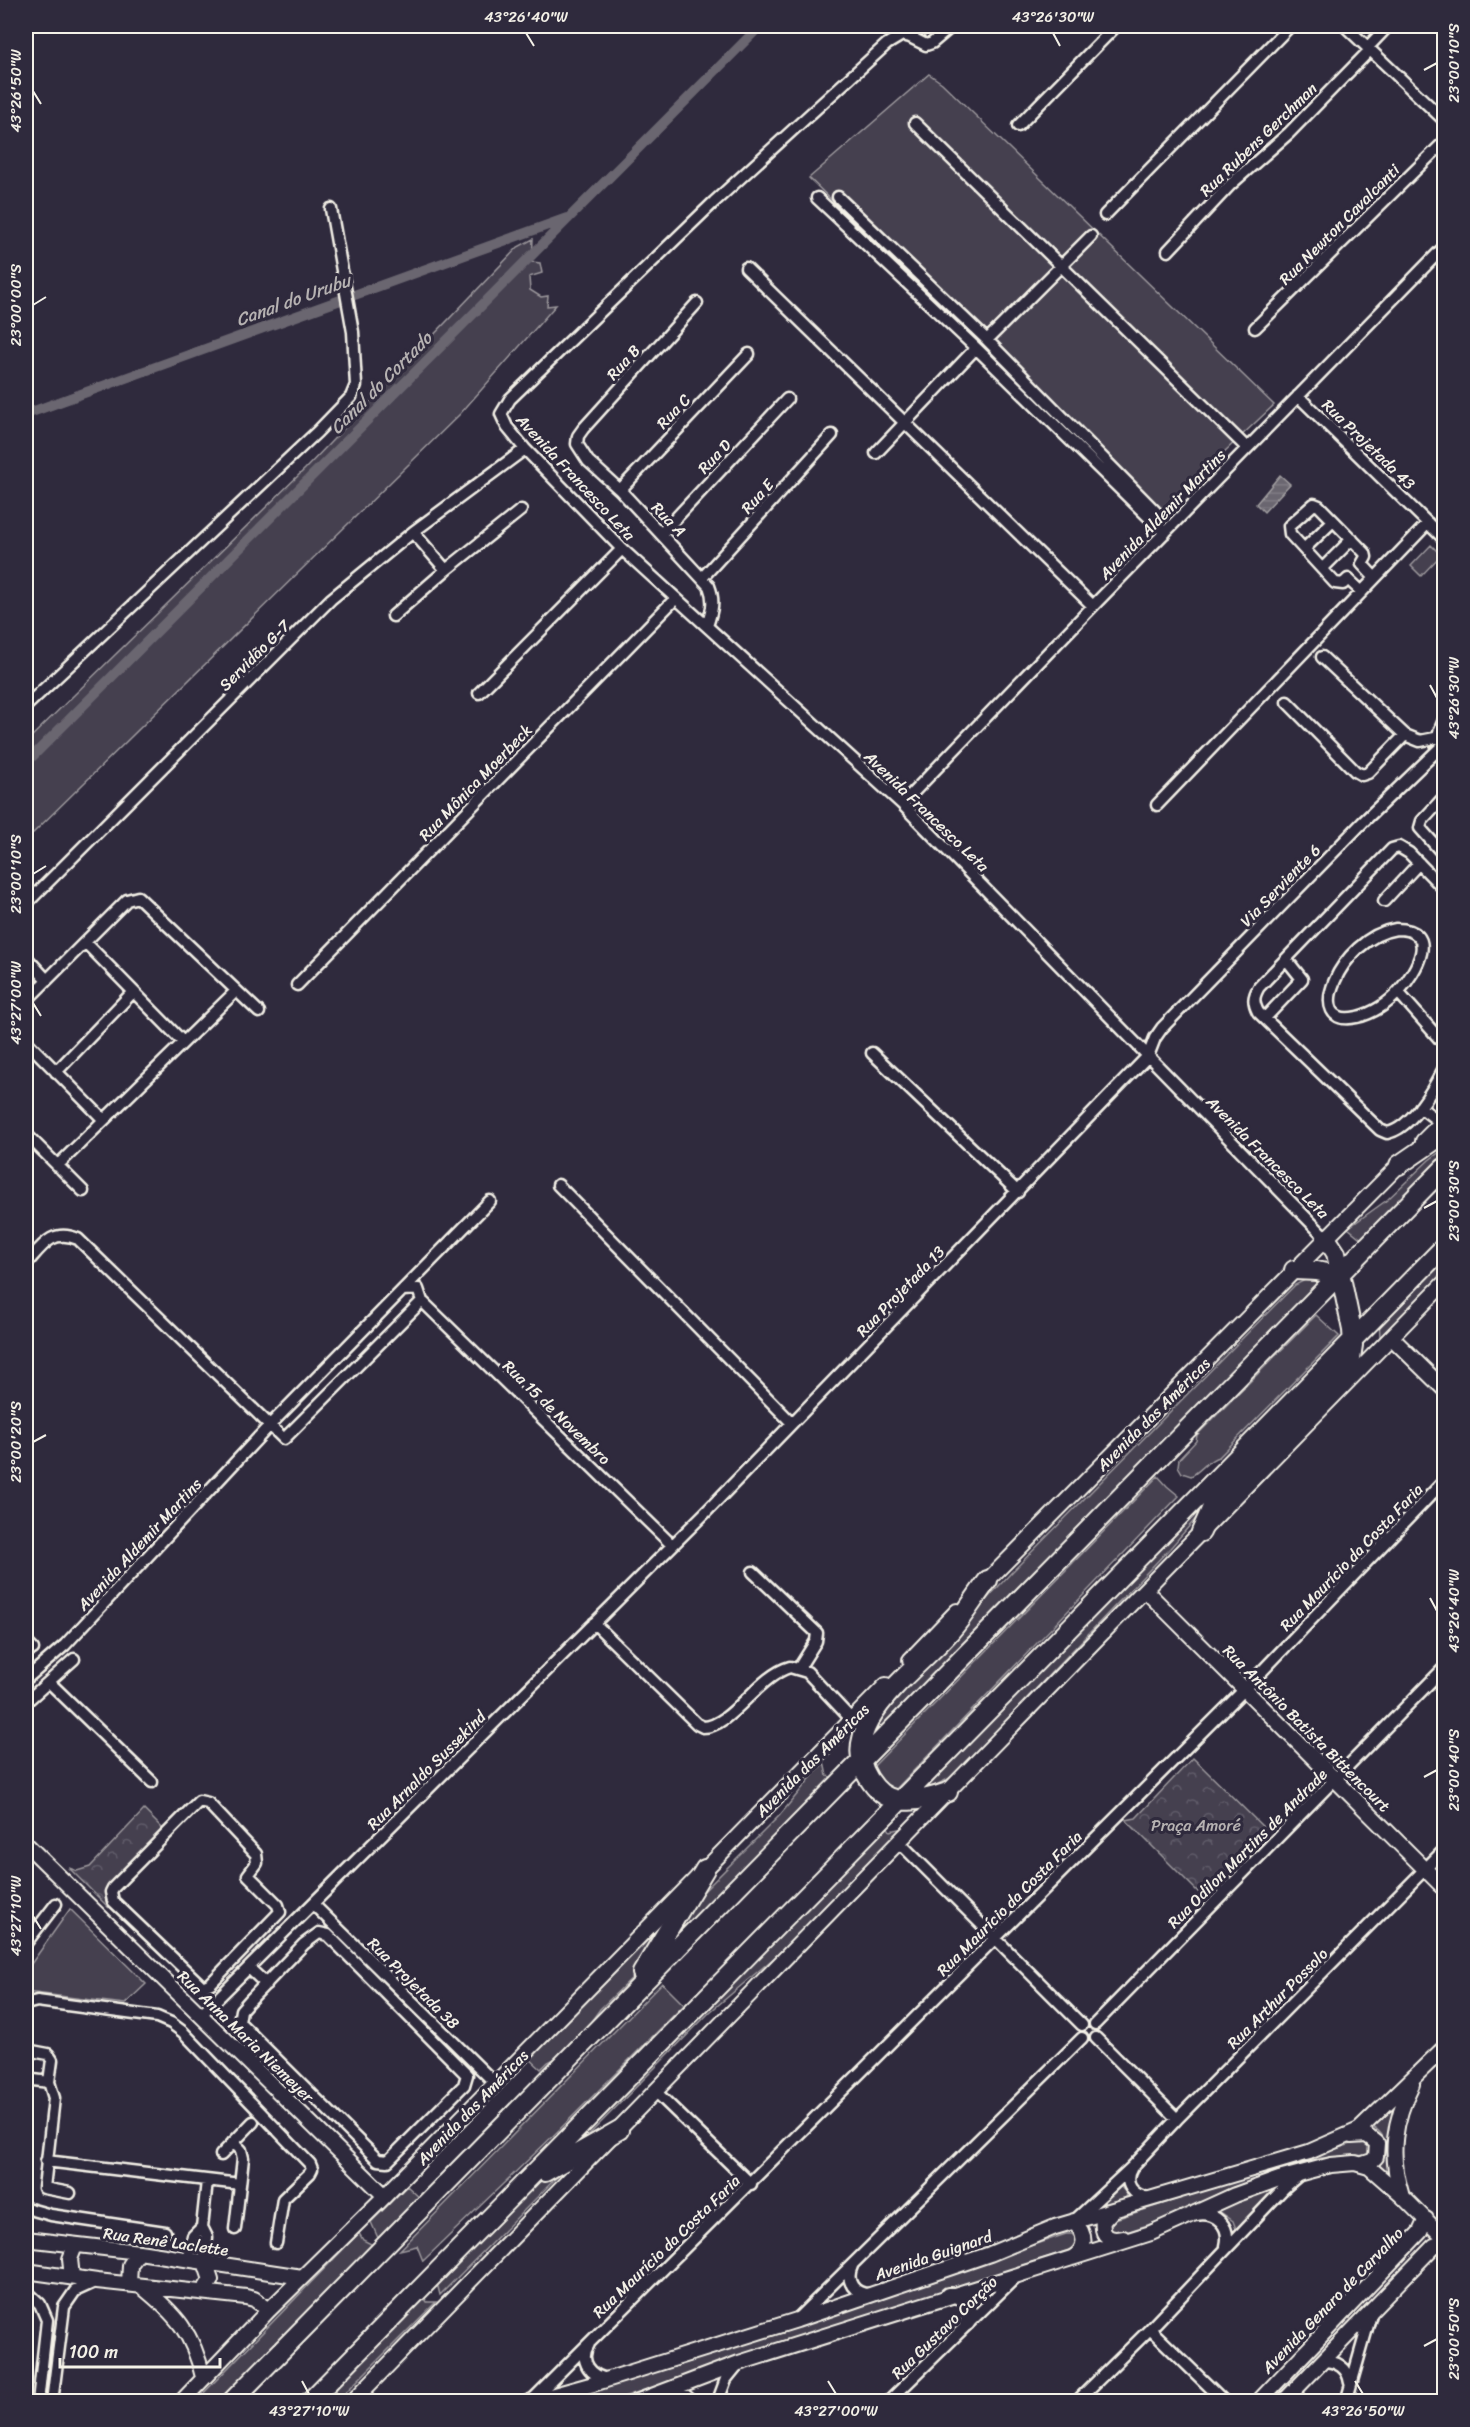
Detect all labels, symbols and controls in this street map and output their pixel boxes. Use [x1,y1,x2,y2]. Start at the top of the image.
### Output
text: 43°26'40"W [484,4,568,30]
text: 43°26'30"W [1012,4,1095,30]
text: 23°00'10"S [1441,23,1467,103]
text: 43°26'50"W [3,49,29,133]
street label: Rua Rubens Gerchman [1192,75,1325,204]
street label: Rua Newton Cavalcanti [1272,156,1407,292]
text: 23°00'00"S [3,263,29,346]
water label: Canal do Urubu [231,264,357,336]
water label: Canal do Cortado [322,323,441,442]
street label: Rua B [599,337,648,387]
street label: Rua C [649,387,698,436]
street label: Rua Projetada 43 [1315,392,1423,497]
street label: Avenida Francesco Leta [508,406,643,548]
street label: Rua D [690,431,739,481]
street label: Avenida Aldemir Martins [1091,441,1233,588]
street label: Rua E [733,471,782,521]
street label: Rua A [644,495,693,544]
street label: Servidão G-7 [212,612,298,698]
text: 43°26'30"W [1441,656,1467,739]
street label: Rua Mônica Moerbeck [411,717,539,848]
street label: Avenida Francesco Leta [856,743,997,880]
text: 23°00'10"S [3,834,29,914]
street label: Via Serviente 6 [1233,837,1328,934]
text: 43°27'00"W [3,961,29,1045]
street label: Avenida Francesco Leta [1198,1088,1337,1227]
text: 23°00'30"S [1441,1160,1467,1242]
street label: Rua Projetada 13 [849,1238,952,1344]
street label: Avenida das Américas [1089,1350,1218,1479]
street label: Rua 15 de Novembro [495,1353,618,1472]
text: 23°00'20"S [3,1401,29,1483]
street label: Avenida Aldemir Martins [69,1471,210,1618]
street label: Rua Maurício da Costa Faria [1272,1476,1430,1638]
text: 43°26'40"W [1441,1569,1467,1653]
street label: Rua Antônio Batista Bittencourt [1216,1637,1398,1819]
street label: Avenida das Américas [748,1696,877,1825]
street label: Rua Arnaldo Sussekind [360,1703,494,1837]
text: 23°00'40"S [1441,1728,1467,1811]
street label: Rua Odilon Martins de Andrade [1160,1761,1335,1936]
park label: Praça Amoré [1151,1811,1241,1840]
street label: Rua Maurício da Costa Faria [929,1823,1089,1983]
text: 43°27'10"W [3,1875,29,1956]
street label: Rua Projetada 38 [361,1930,467,2037]
street label: Rua Arthur Possolo [1220,1940,1335,2056]
street label: Rua Anna Maria Niemeyer [170,1963,322,2111]
street label: Avenida das Américas [408,2042,536,2173]
street label: Rua Maurício da Costa Faria [585,2167,747,2325]
street label: Rua Renê Laclette [102,2218,231,2265]
street label: Avenida Genaro de Carvalho [1253,2220,1411,2381]
street label: Avenida Guignard [870,2221,997,2289]
street label: Rua Gustavo Corção [884,2268,1005,2386]
text: 23°00'50"S [1441,2297,1467,2380]
scale bar [60,2331,220,2369]
text: 100 m [69,2336,118,2368]
text: 43°27'10"W [269,2398,350,2424]
text: 43°27'00"W [794,2398,878,2424]
text: 43°26'50"W [1321,2398,1405,2424]

